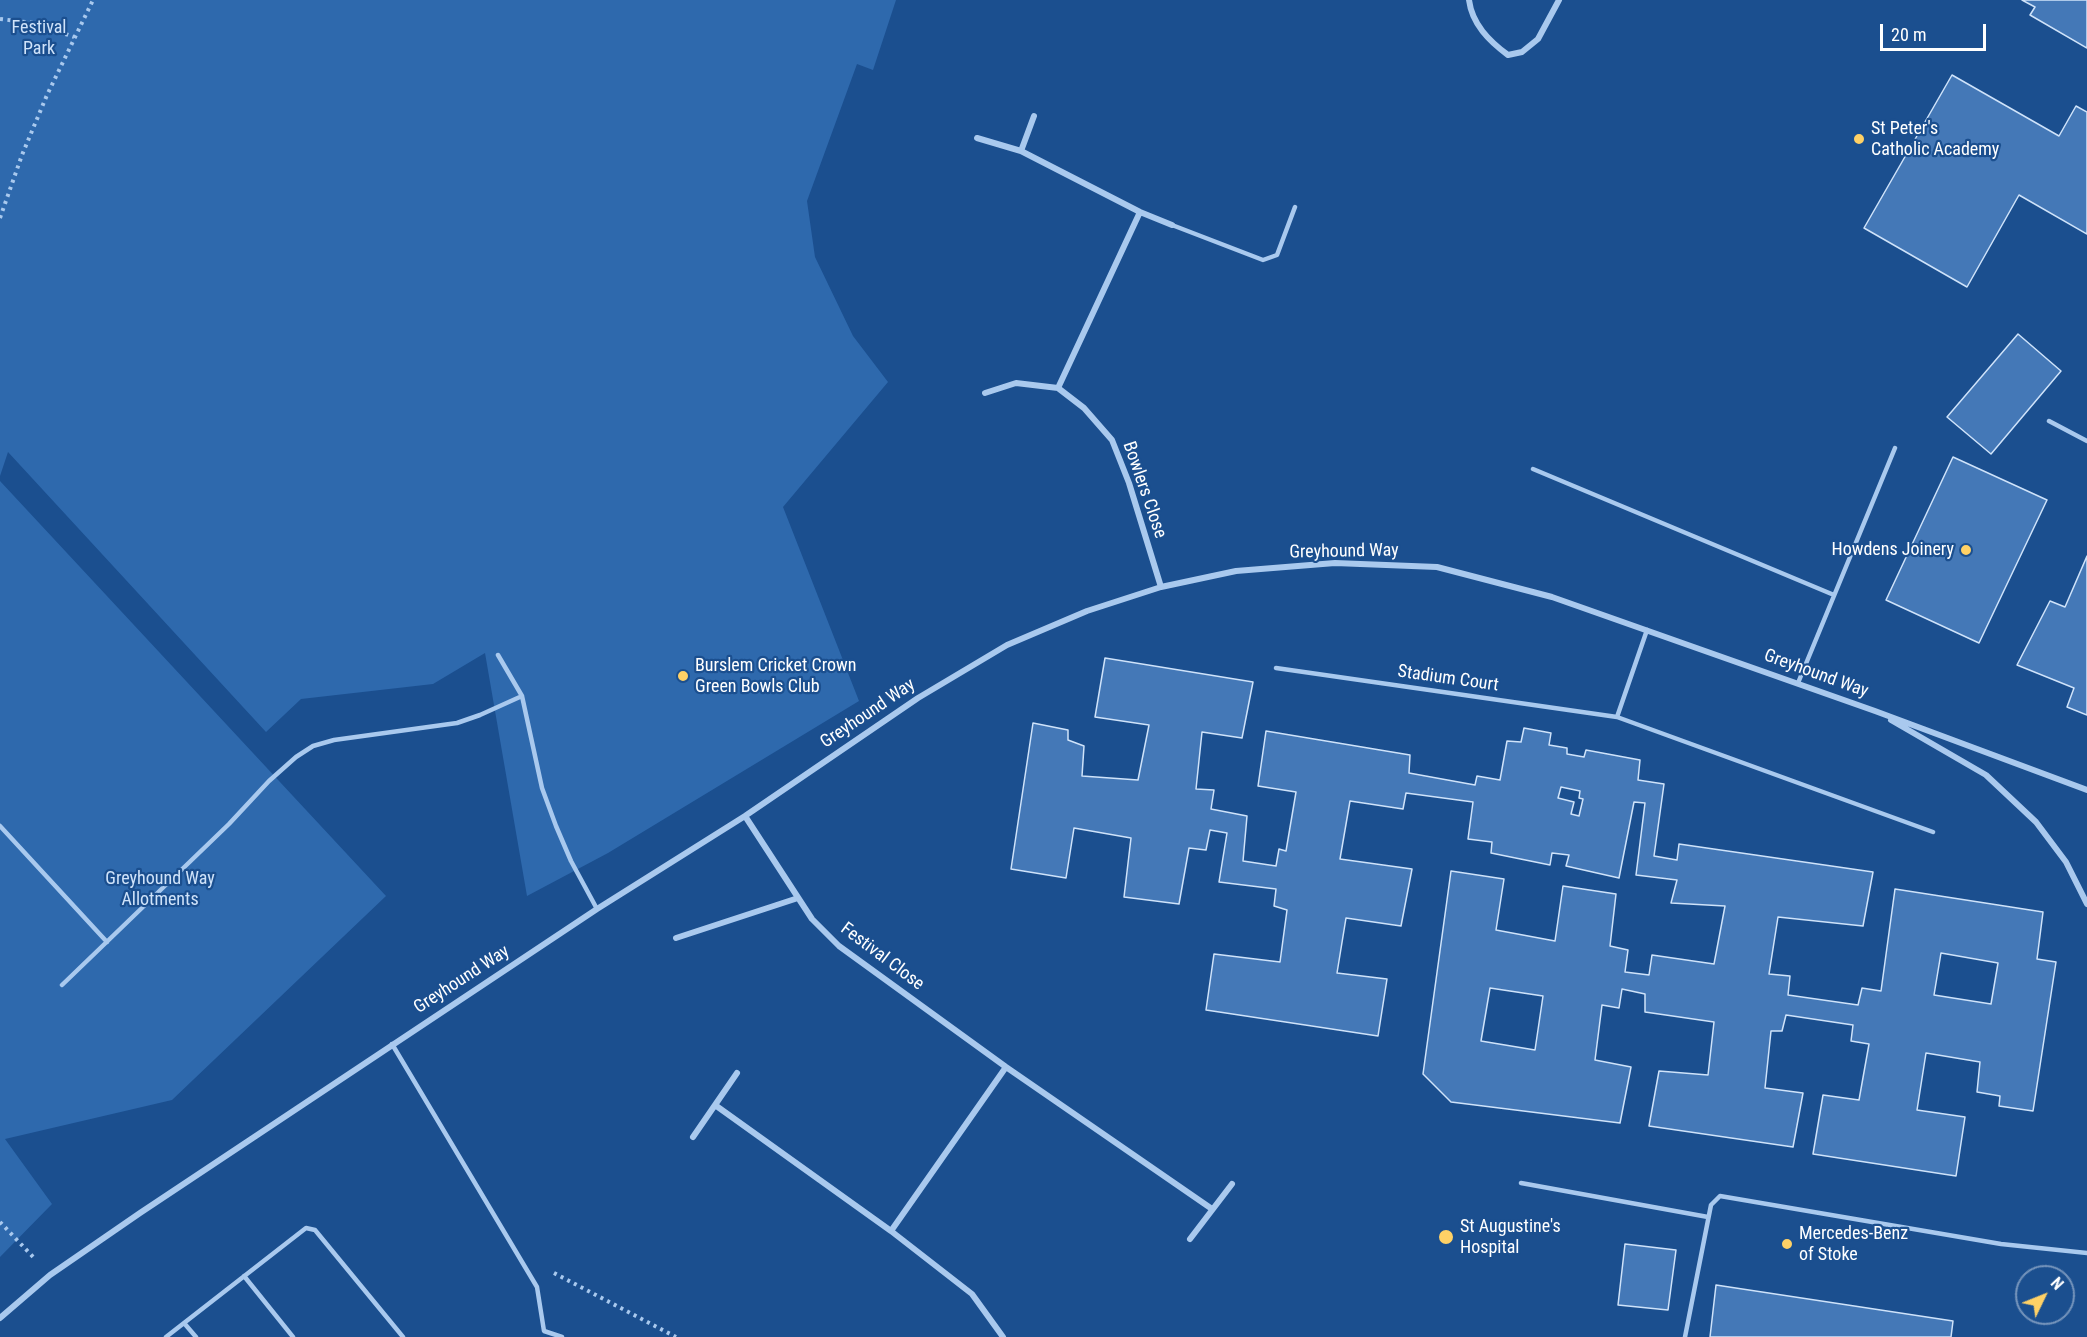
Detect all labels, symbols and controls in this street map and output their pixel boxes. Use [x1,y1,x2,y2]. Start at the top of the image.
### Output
scale bar [1883,12,1990,50]
park label: Festival Park [12,17,66,60]
text: 20 m [1891,24,1926,45]
place label: St Peter's Catholic Academy [1871,118,1999,160]
marker: St Peter's Catholic Academy [1852,132,1866,146]
street label: Bowlers Close [1117,439,1171,541]
place label: Howdens Joinery [1832,539,1954,561]
street label: Greyhound Way [1289,540,1399,564]
marker: Howdens Joinery [1959,543,1973,557]
street label: Greyhound Way [1761,645,1871,703]
place label: Burslem Cricket Crown Green Bowls Club [695,655,856,698]
street label: Stadium Court [1396,661,1500,697]
marker: Burslem Cricket Crown Green Bowls Club [676,669,690,683]
street label: Greyhound Way [817,674,919,754]
park label: Greyhound Way Allotments [105,868,215,910]
street label: Festival Close [836,919,928,995]
street label: Greyhound Way [410,941,514,1019]
place label: St Augustine's Hospital [1460,1216,1561,1258]
place label: Mercedes-Benz of Stoke [1799,1223,1908,1266]
marker: St Augustine's Hospital [1437,1228,1455,1246]
marker: Mercedes-Benz of Stoke [1780,1237,1794,1251]
north arrow [2015,1265,2075,1325]
text: N [2047,1274,2067,1294]

